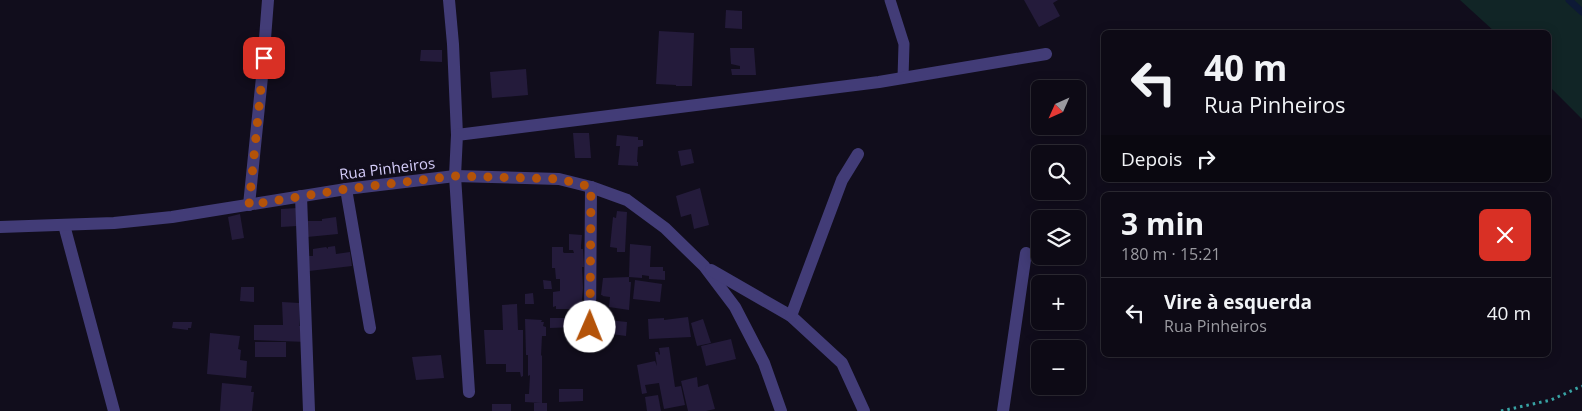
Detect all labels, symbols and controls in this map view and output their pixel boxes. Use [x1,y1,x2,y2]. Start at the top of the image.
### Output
pin [243,37,285,79]
icon: arrive [250,44,278,72]
text: 40 m [1204,44,1287,91]
icon: left [1121,50,1186,115]
north arrow [1031,80,1086,135]
map controls [1031,80,1086,395]
text: Rua Pinheiros [1204,89,1345,119]
button: search [1031,145,1086,200]
icon: right [1192,145,1220,173]
text: Depois [1121,146,1182,172]
street label: Rua Pinheiros [338,152,436,184]
text: 3 min [1121,203,1204,244]
button: close [1479,209,1531,261]
button: layers [1031,210,1086,265]
text: 180 m · 15:21 [1121,243,1221,265]
button: + [1031,275,1086,330]
text: Vire à esquerda [1164,289,1312,315]
icon: left [1121,299,1149,327]
position arrow [563,300,615,352]
text: 40 m [1487,300,1531,326]
text: Rua Pinheiros [1164,315,1267,337]
button: − [1031,340,1086,395]

